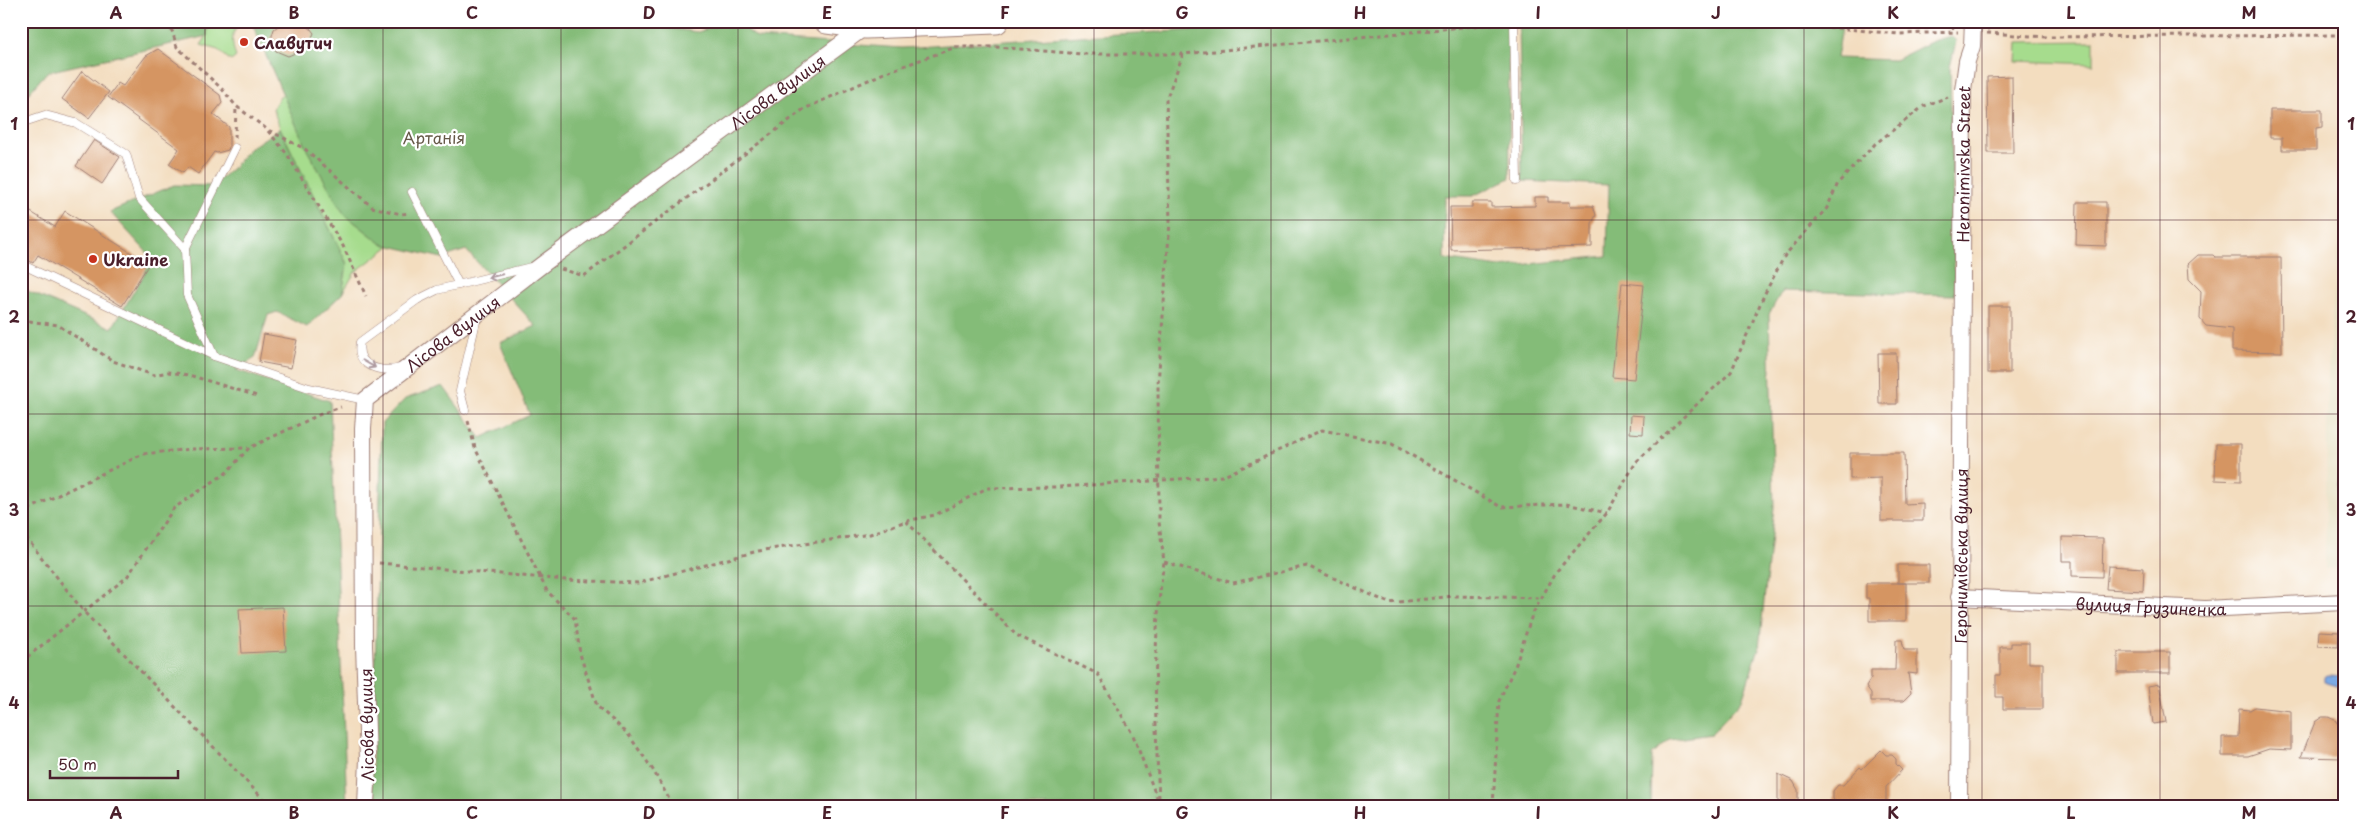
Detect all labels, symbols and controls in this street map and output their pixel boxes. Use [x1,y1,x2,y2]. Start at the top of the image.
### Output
text: A [110,0,123,24]
text: B [289,0,300,24]
text: C [466,0,478,24]
text: D [643,0,655,24]
text: E [822,0,832,24]
text: F [1000,0,1010,24]
text: G [1175,0,1189,24]
text: H [1354,0,1366,24]
text: I [1535,0,1541,24]
text: J [1711,0,1721,24]
text: K [1887,0,1899,24]
text: L [2066,0,2076,24]
text: M [2241,0,2257,24]
place label: Славутич [254,30,332,54]
marker: Славутич [238,36,250,48]
street label: Лісова вулиця [724,48,830,135]
street label: Heronimivska Street [1950,84,1976,242]
text: 1 [10,111,18,135]
text: 1 [2347,111,2355,135]
park label: Артанія [403,125,465,149]
place label: Ukraine [103,247,168,271]
marker: Ukraine [87,253,99,265]
one-way arrow [488,272,504,281]
street label: Лісова вулиця [400,289,505,377]
text: 2 [8,304,20,328]
text: 2 [2345,304,2357,328]
one-way arrow [361,359,375,369]
street label: Геронимівська вулиця [1948,468,1973,644]
text: 3 [9,497,19,521]
text: 3 [2346,497,2356,521]
street label: вулиця Грузиненка [2075,591,2227,621]
street label: Лісова вулиця [353,668,379,782]
text: 4 [9,690,20,714]
text: 4 [2346,690,2357,714]
scale bar [50,747,178,779]
text: 50 m [58,752,97,775]
text: A [110,800,123,824]
text: B [289,800,300,824]
text: C [466,800,478,824]
text: D [643,800,655,824]
text: E [822,800,832,824]
text: F [1000,800,1010,824]
text: G [1175,800,1189,824]
text: H [1354,800,1366,824]
text: I [1535,800,1541,824]
text: J [1711,800,1721,824]
text: K [1887,800,1899,824]
text: L [2066,800,2076,824]
text: M [2241,800,2257,824]

